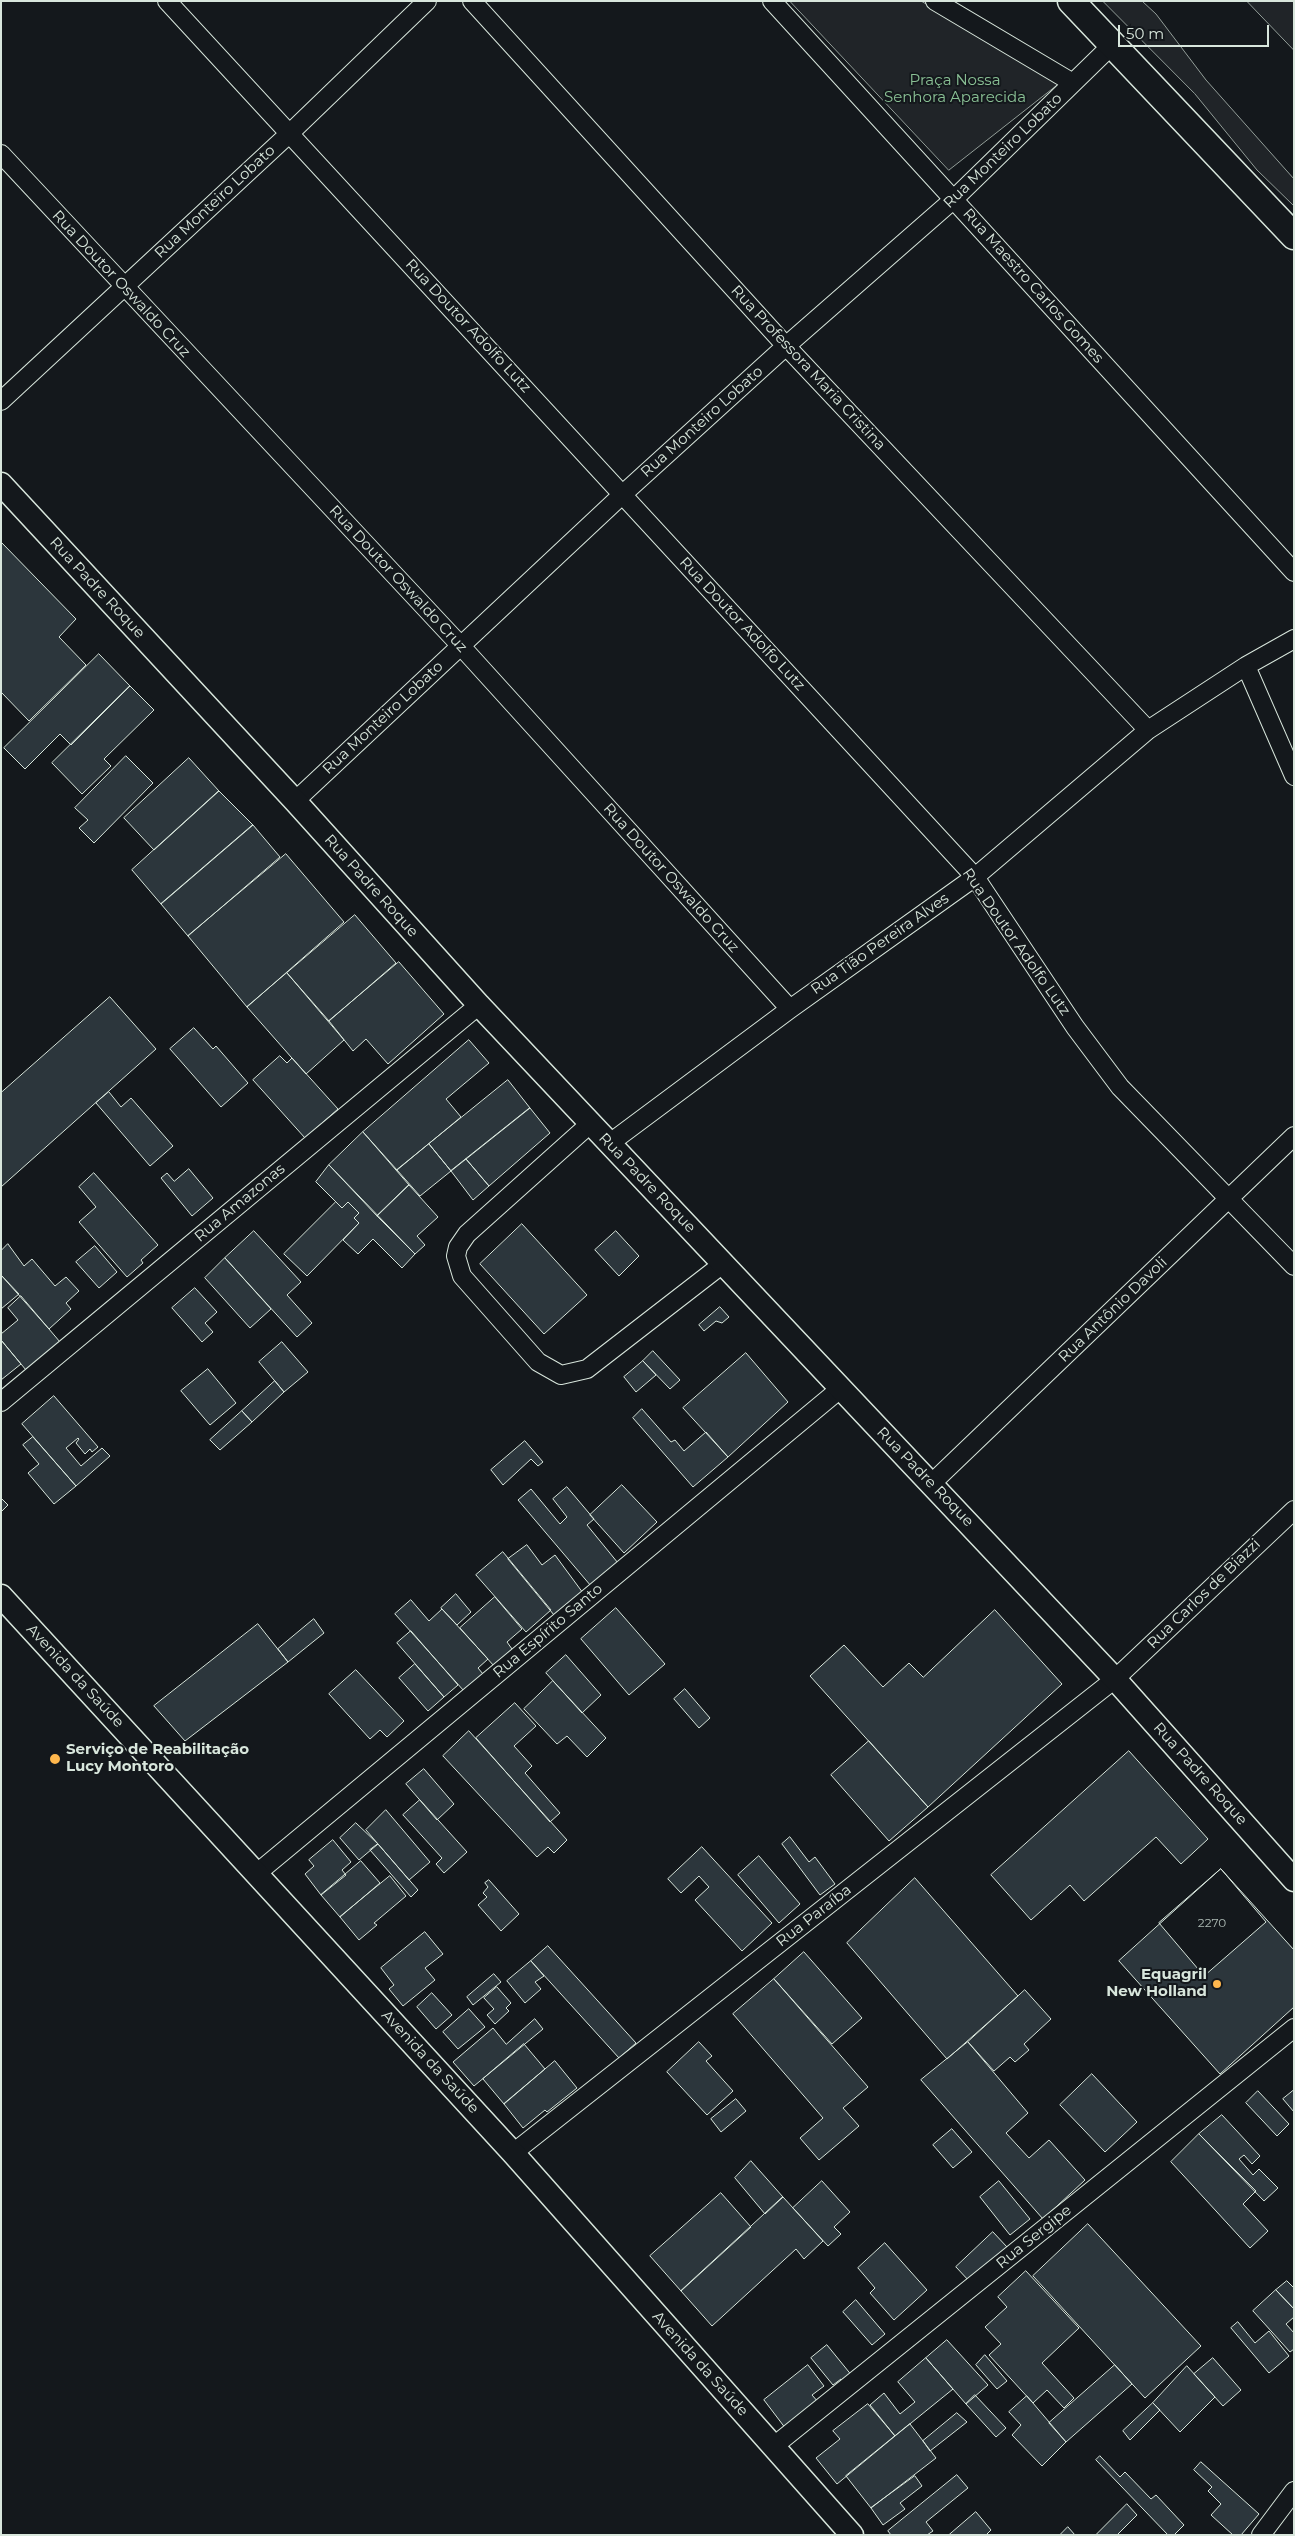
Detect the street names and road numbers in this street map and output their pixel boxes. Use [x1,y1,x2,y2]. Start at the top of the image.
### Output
street label: Rua Monteiro Lobato [940,90,1066,212]
street label: Rua Monteiro Lobato [151,142,279,262]
street label: Rua Maestro Carlos Gomes [959,205,1107,367]
street label: Rua Doutor Oswaldo Cruz [48,207,194,361]
street label: Rua Doutor Adolfo Lutz [401,256,535,396]
street label: Rua Professora Maria Cristina [727,282,889,454]
street label: Rua Monteiro Lobato [637,362,767,482]
street label: Rua Doutor Oswaldo Cruz [325,502,471,656]
street label: Rua Padre Roque [46,534,148,642]
street label: Rua Doutor Adolfo Lutz [675,554,809,694]
street label: Rua Monteiro Lobato [319,658,447,778]
street label: Rua Doutor Oswaldo Cruz [599,800,743,956]
street label: Rua Padre Roque [320,831,422,941]
street label: Rua Doutor Adolfo Lutz [958,865,1074,1019]
street label: Rua Tião Pereira Alves [808,889,952,999]
street label: Rua Padre Roque [595,1129,699,1237]
street label: Rua Amazonas [191,1160,289,1246]
street label: Rua Antônio Davoli [1055,1254,1171,1366]
street label: Rua Padre Roque [873,1423,977,1531]
street label: Rua Carlos de Biazzi [1144,1535,1264,1653]
street label: Rua Espírito Santo [490,1580,606,1682]
street label: Avenida da Saúde [22,1621,128,1731]
street label: Rua Padre Roque [1149,1719,1251,1829]
street label: Rua Paraíba [773,1881,855,1951]
street label: Avenida da Saúde [377,2007,483,2117]
street label: Rua Sergipe [993,2201,1075,2273]
street label: Avenida da Saúde [648,2308,752,2420]

